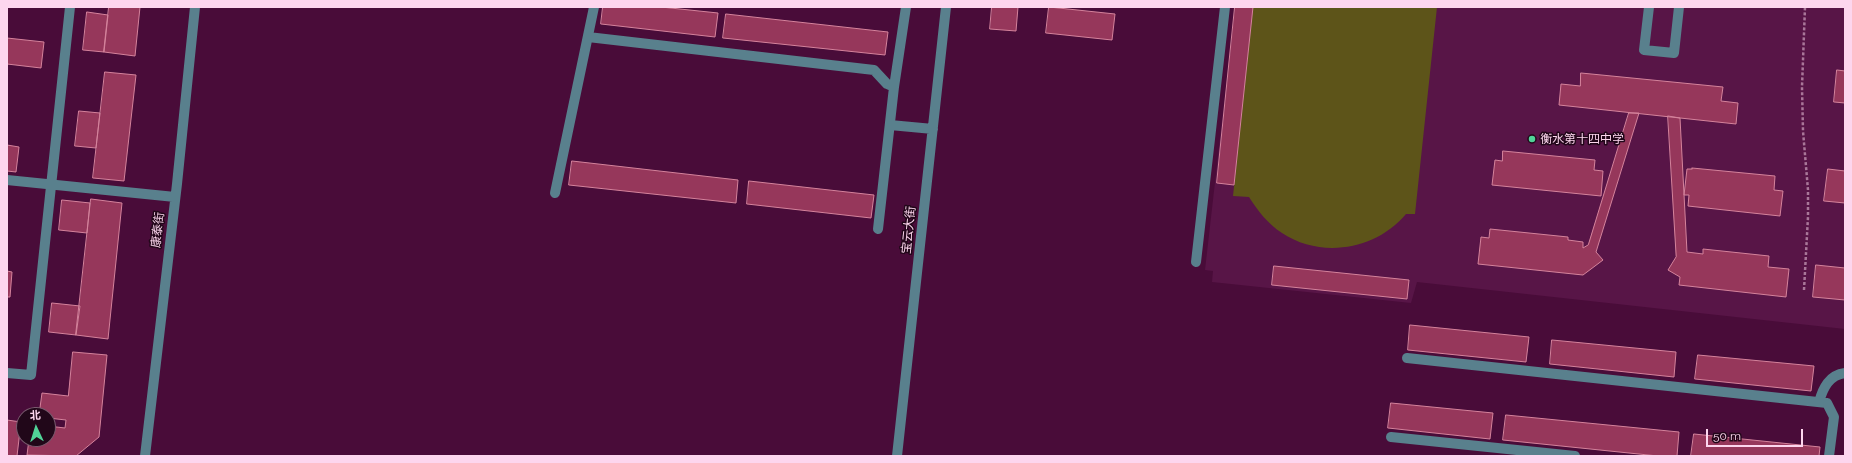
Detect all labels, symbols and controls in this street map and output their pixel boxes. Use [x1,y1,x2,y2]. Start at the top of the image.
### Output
place label: 衡水第十四中学 [1540,132,1624,146]
marker: 衡水第十四中学 [1527,134,1537,144]
street label: 宝云大街 [899,205,919,255]
street label: 康泰街 [149,211,167,249]
north arrow [16,407,56,447]
text: 北 [29,409,41,422]
scale bar [1708,421,1805,447]
text: 50 m [1713,429,1741,443]

